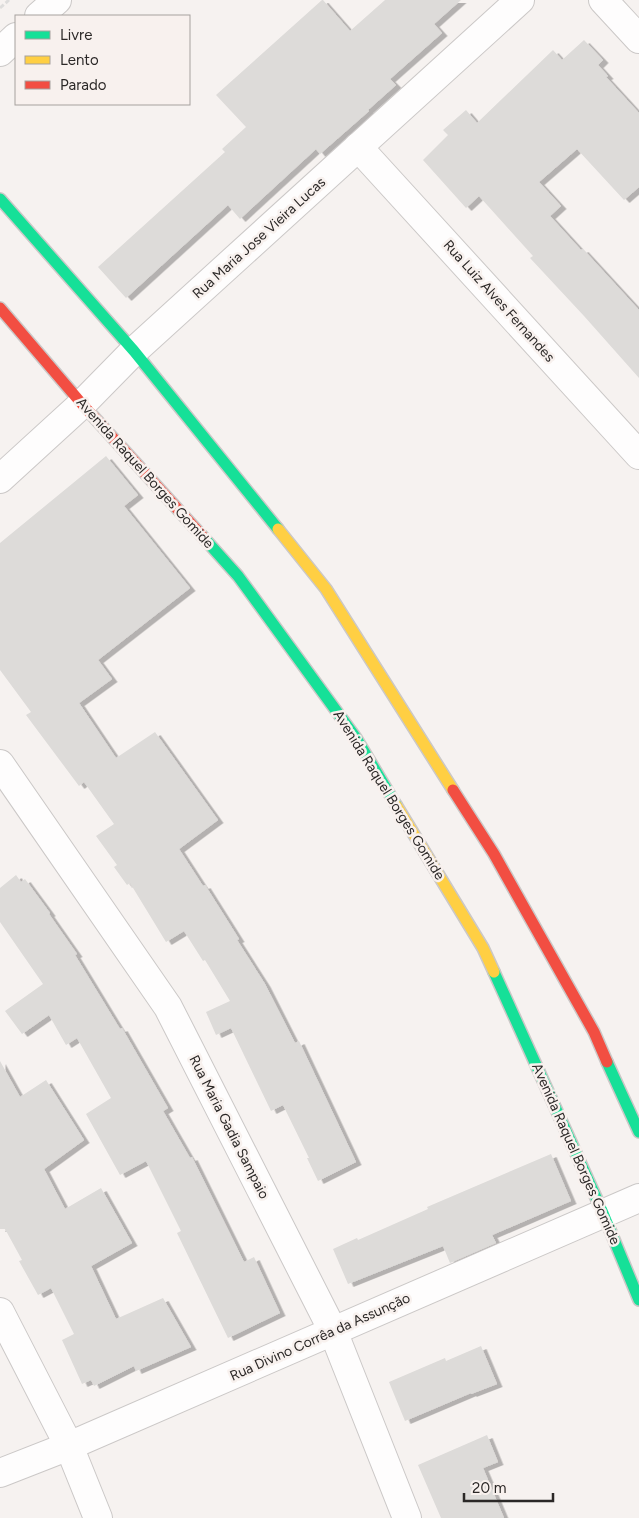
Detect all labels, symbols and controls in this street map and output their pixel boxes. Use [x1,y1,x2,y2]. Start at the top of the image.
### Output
legend [15,15,190,105]
text: Livre [60,26,92,44]
text: Lento [60,51,99,69]
text: Parado [60,76,107,94]
street label: Rua Maria Jose Vieira Lucas [189,174,329,302]
street label: Rua Luiz Alves Fernandes [440,237,558,365]
street label: Avenida Raquel Borges Gomide [73,394,217,552]
street label: Avenida Raquel Borges Gomide [330,707,449,883]
street label: Rua Maria Gadia Sampaio [185,1052,273,1202]
street label: Avenida Raquel Borges Gomide [528,1061,624,1248]
street label: Rua Divino Corrêa da Assunção [227,1289,413,1385]
scale bar [464,1470,553,1502]
text: 20 m [472,1479,506,1497]

